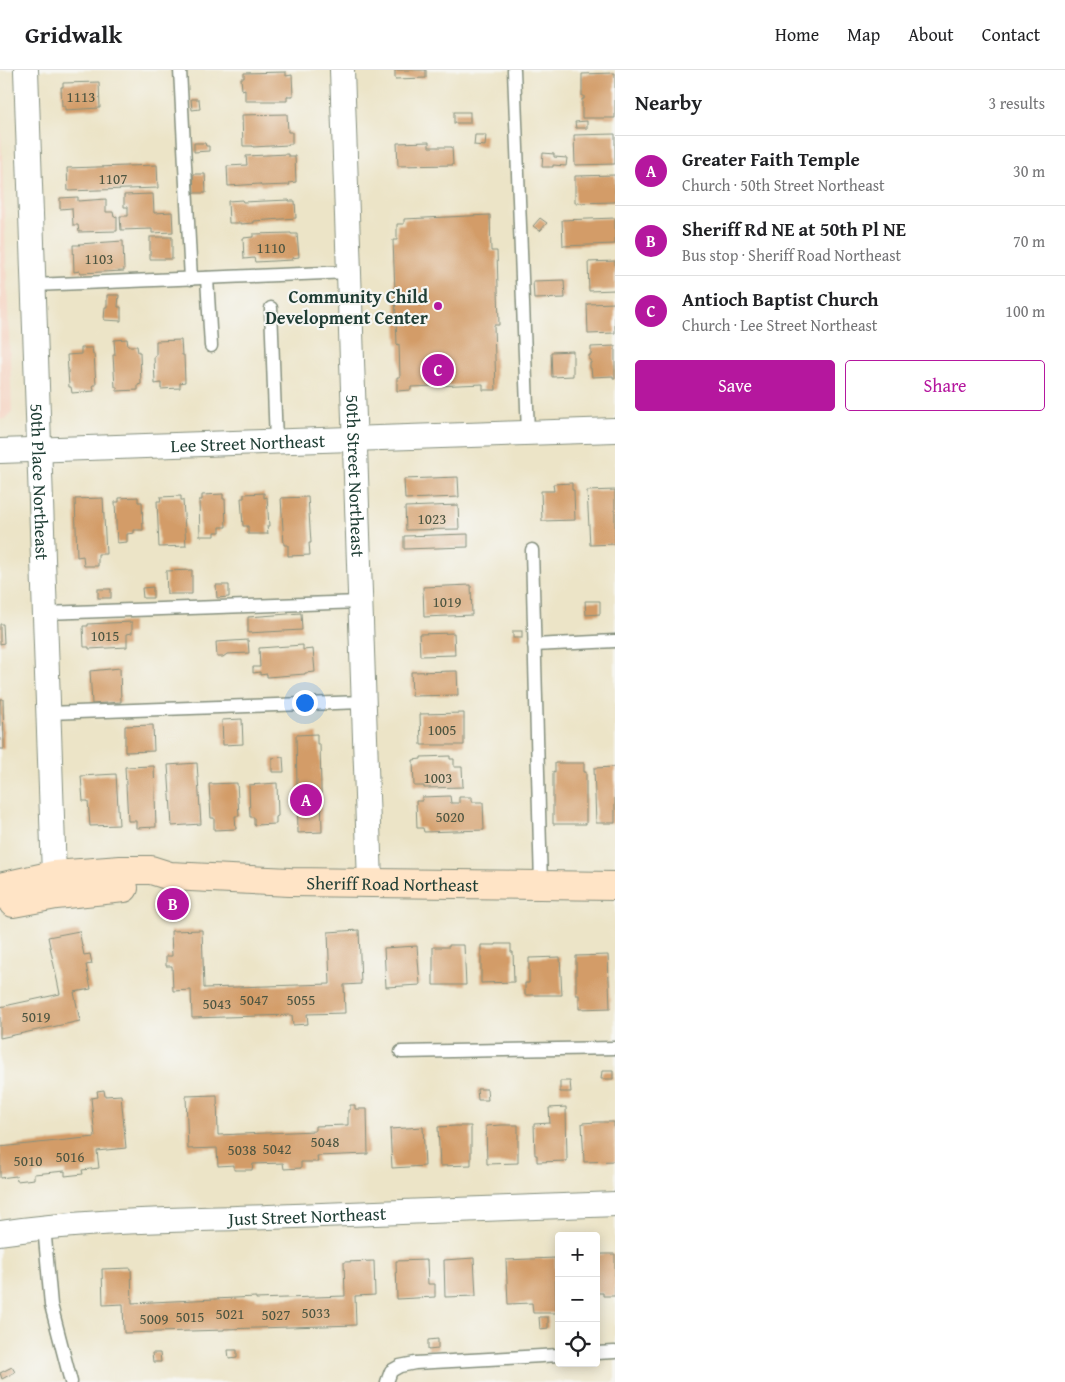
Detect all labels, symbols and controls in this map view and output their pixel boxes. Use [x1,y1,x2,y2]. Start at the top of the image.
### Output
text: Gridwalk [25,17,122,52]
text: Home [775,21,819,48]
text: Map [847,21,880,48]
text: About [908,21,954,48]
text: Contact [982,21,1040,48]
house number: 1113 [67,86,95,107]
text: Nearby [635,87,702,118]
text: 3 results [988,91,1045,115]
text: Greater Faith Temple [682,145,860,173]
text: A [646,159,656,183]
text: 30 m [1013,159,1045,183]
house number: 1107 [99,168,127,189]
text: Church · 50th Street Northeast [682,173,885,197]
text: Sheriff Rd NE at 50th Pl NE [682,215,906,243]
text: B [646,229,656,253]
text: 70 m [1013,229,1045,253]
house number: 1110 [257,237,285,258]
text: Bus stop · Sheriff Road Northeast [682,243,901,267]
house number: 1103 [85,248,113,269]
place label: Community Child Development Center [265,283,429,331]
text: Antioch Baptist Church [682,285,878,313]
text: C [646,299,656,323]
text: 100 m [1005,299,1045,323]
marker: Community Child Development Center [432,300,444,312]
text: Church · Lee Street Northeast [682,313,877,337]
pin: C [422,351,454,389]
button: Save [635,360,835,411]
button: Share [845,360,1045,411]
street label: 50th Street Northeast [340,394,372,558]
street label: 50th Place Northeast [24,403,57,561]
street label: Lee Street Northeast [170,426,326,459]
house number: 1023 [418,508,446,529]
house number: 1019 [433,591,461,612]
house number: 1015 [91,625,119,646]
your location [292,690,318,716]
house number: 1005 [428,719,456,740]
house number: 1003 [424,767,452,788]
pin: A [290,781,322,819]
house number: 5020 [436,806,464,827]
street label: Sheriff Road Northeast [306,869,479,898]
pin: B [157,885,189,923]
house number: 5047 [240,989,268,1010]
house number: 5055 [287,989,315,1010]
house number: 5043 [203,993,231,1014]
house number: 5019 [22,1006,50,1027]
house number: 5048 [311,1131,339,1152]
house number: 5042 [263,1138,291,1159]
house number: 5038 [228,1139,256,1160]
house number: 5016 [56,1146,84,1167]
house number: 5010 [14,1150,42,1171]
street label: Just Street Northeast [226,1199,387,1232]
map controls [555,1232,600,1367]
button: + [555,1232,600,1277]
button: − [555,1277,600,1322]
house number: 5033 [302,1302,330,1323]
house number: 5021 [216,1303,244,1324]
house number: 5027 [262,1304,290,1325]
house number: 5015 [176,1306,204,1327]
house number: 5009 [140,1308,168,1329]
button: locate [555,1322,600,1367]

